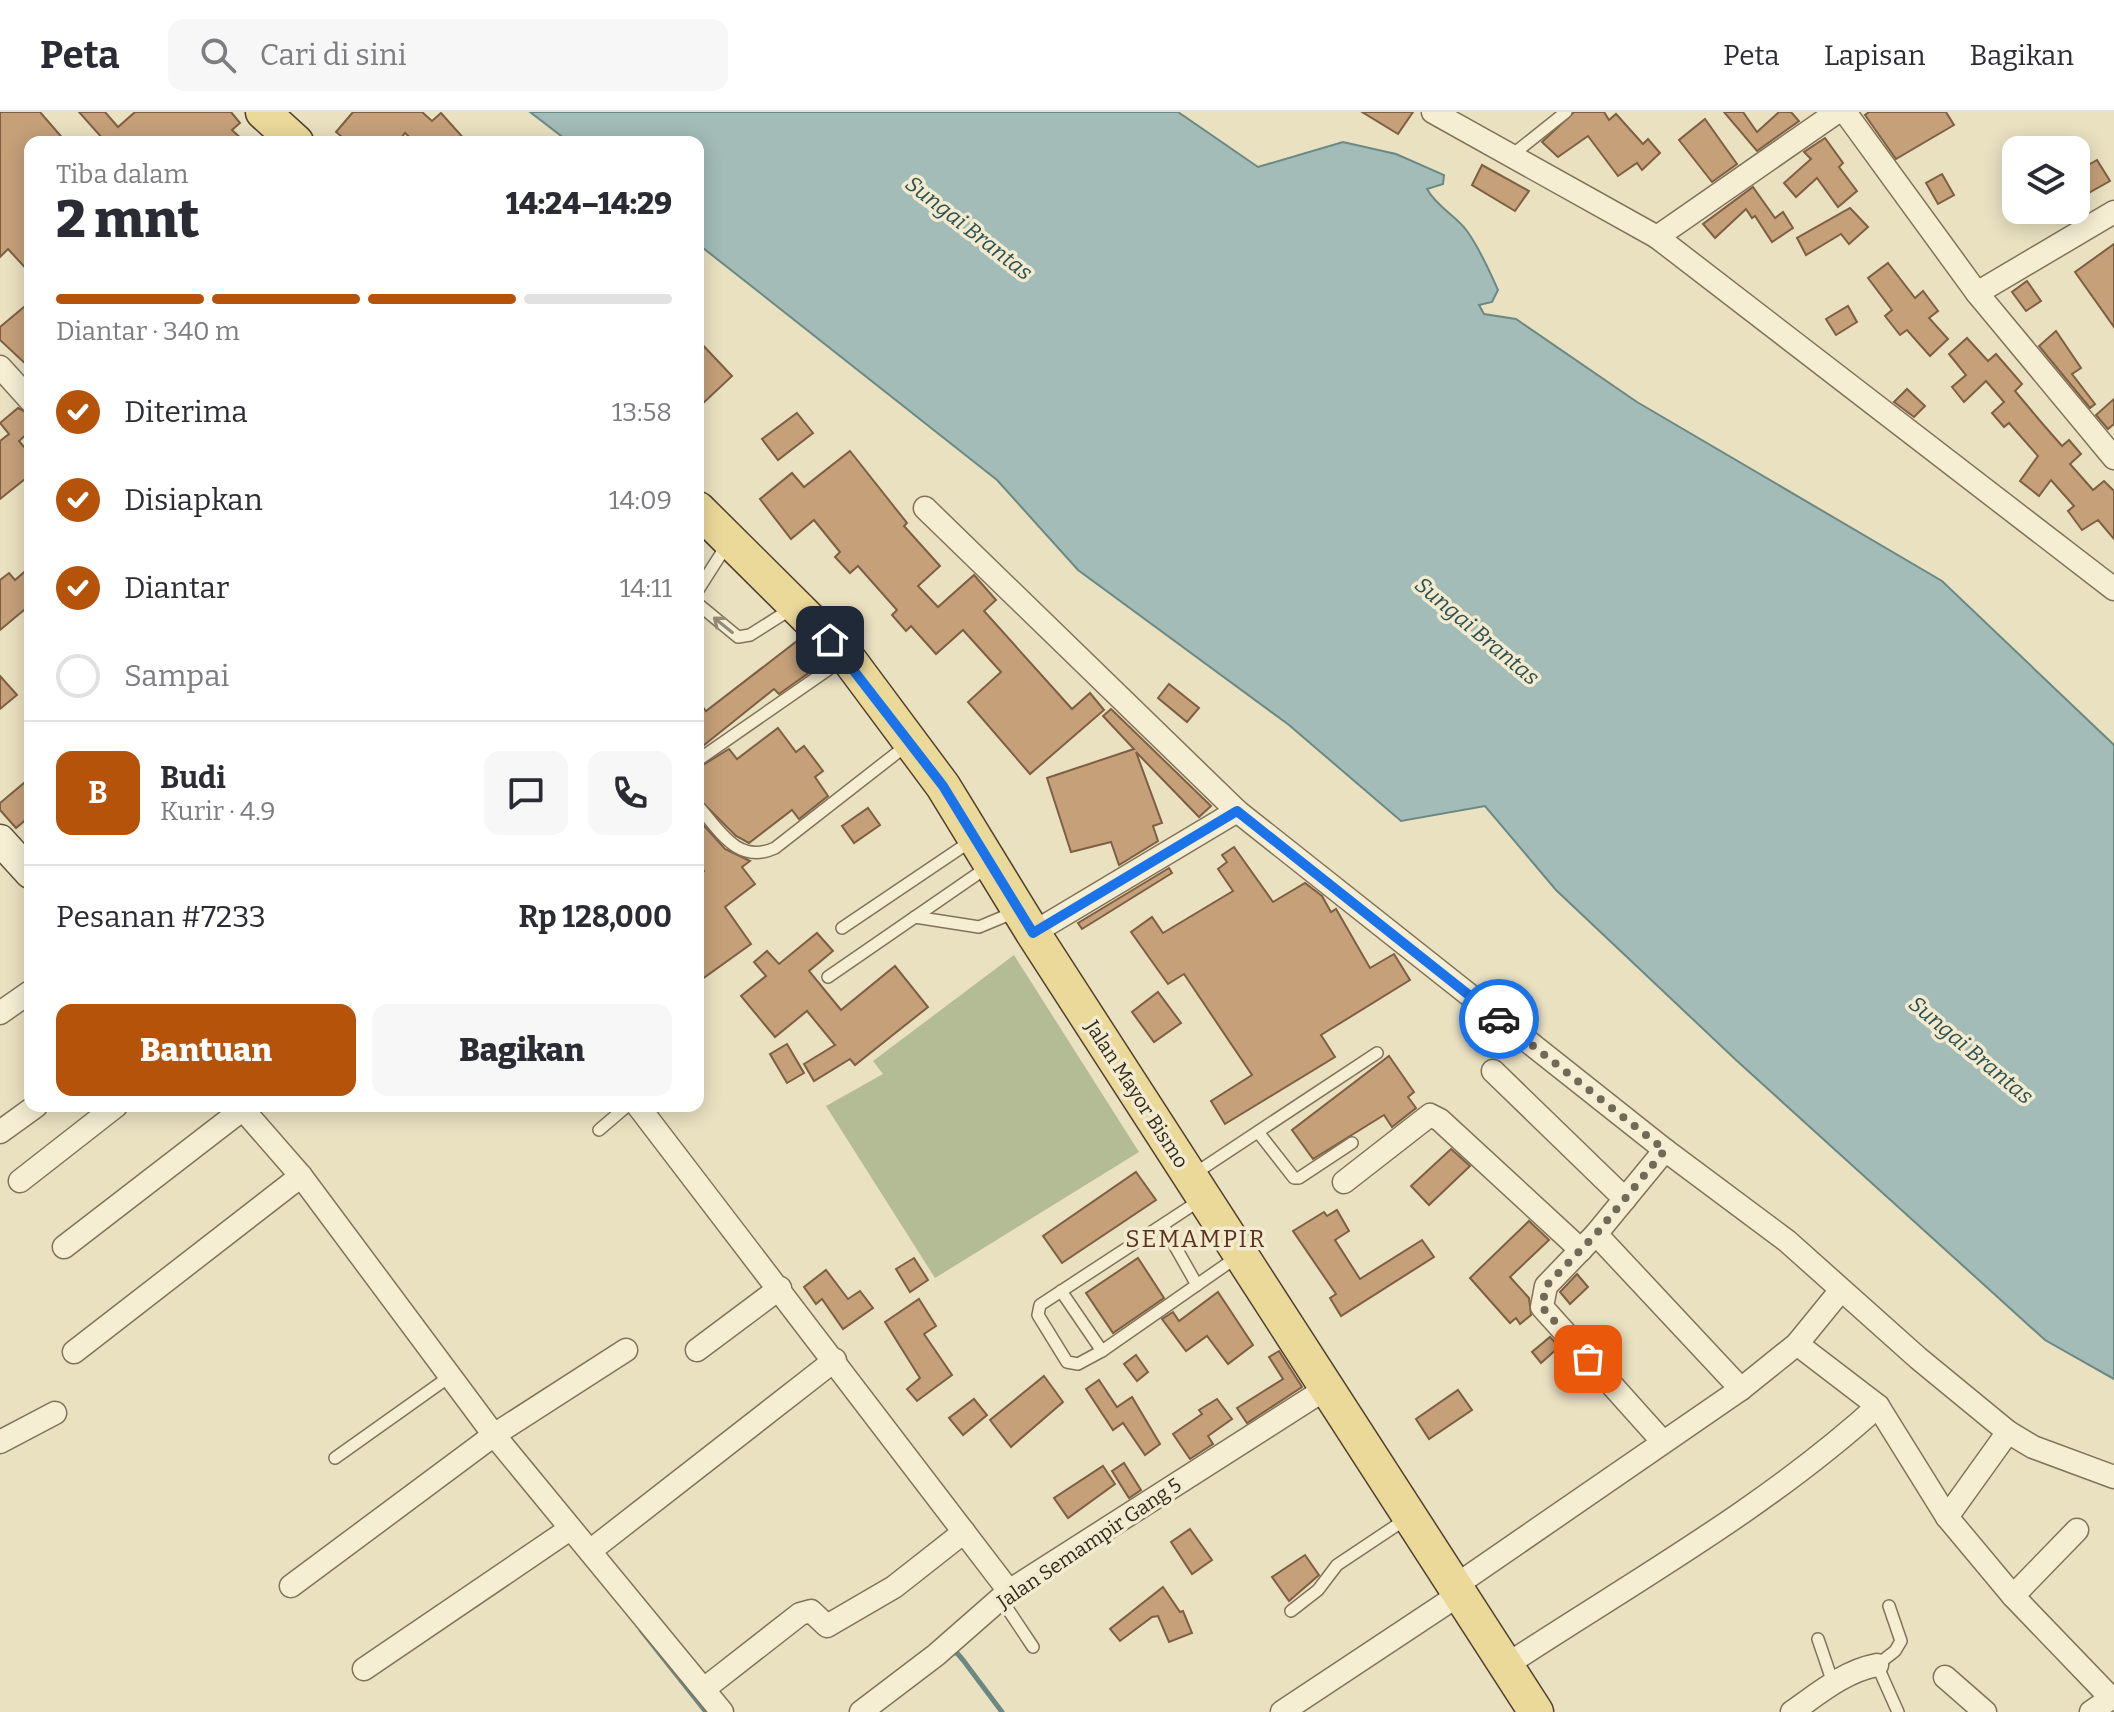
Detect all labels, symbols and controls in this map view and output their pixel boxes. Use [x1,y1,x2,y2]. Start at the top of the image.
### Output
search box [168,19,728,91]
text: Peta [40,32,120,78]
icon: search [196,33,240,77]
text: Cari di sini [260,37,407,73]
text: Peta [1723,39,1780,72]
text: Lapisan [1824,39,1926,72]
text: Bagikan [1970,39,2074,72]
map controls [2002,136,2090,224]
button: layers [2002,136,2090,224]
text: Tiba dalam [56,159,188,190]
water label: Sungai Brantas [900,170,1038,286]
text: 14:24–14:29 [506,186,672,222]
text: 2 mnt [56,188,199,251]
text: Diantar · 340 m [56,316,240,347]
icon: check [56,390,100,434]
text: Diterima [124,394,248,430]
text: 13:58 [612,397,672,428]
icon: check [56,478,100,522]
text: Disiapkan [124,482,263,518]
text: 14:09 [609,485,672,516]
icon: check [56,566,100,610]
text: Diantar [124,570,229,606]
water label: Sungai Brantas [1409,571,1545,691]
text: 14:11 [620,573,672,604]
pin [796,606,864,674]
one-way arrow [713,616,734,634]
icon: home [808,618,852,662]
text: Sampai [124,658,230,694]
button: chat [484,751,568,835]
button: phone [588,751,672,835]
text: Budi [160,760,226,796]
text: B [88,775,108,811]
text: Kurir · 4.9 [160,796,275,827]
text: Pesanan #7233 [56,899,266,935]
text: Rp 128,000 [519,899,672,935]
courier [1459,979,1539,1059]
water label: Sungai Brantas [1903,990,2039,1110]
icon: car [1477,997,1521,1041]
button: Bantuan [56,1004,356,1096]
button: Bagikan [372,1004,672,1096]
street label: Jalan Mayor Bismo [1080,1015,1194,1172]
district label: SEMAMPIR [1125,1225,1267,1253]
pin [1554,1325,1622,1393]
icon: bag [1566,1337,1610,1381]
street label: Jalan Semampir Gang 5 [992,1472,1186,1614]

